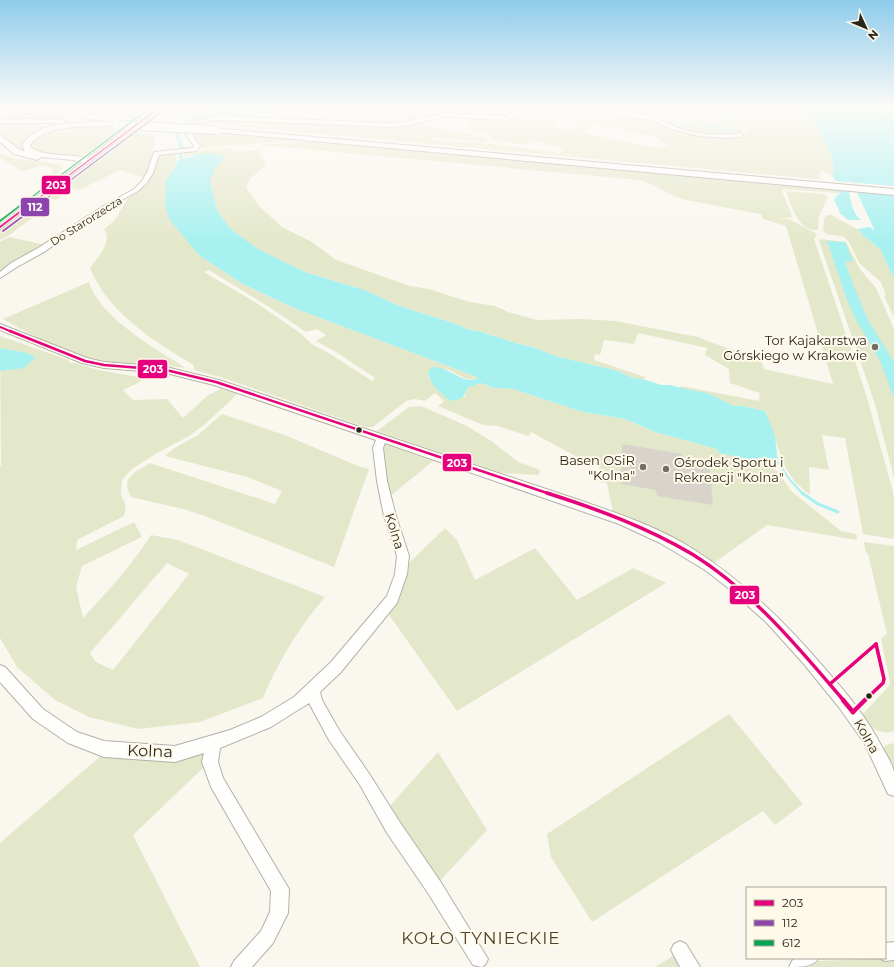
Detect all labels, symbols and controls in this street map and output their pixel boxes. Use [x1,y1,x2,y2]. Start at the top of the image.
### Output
north arrow [846,8,886,48]
text: N [865,27,881,43]
line badge: 203 [41,175,71,195]
text: 203 [46,178,67,192]
street label: Do Starorzecza [47,193,125,249]
line badge: 112 [20,197,50,217]
text: 112 [27,200,43,214]
place label: Tor Kajakarstwa Górskiego w Krakowie [723,332,867,363]
marker: Tor Kajakarstwa Górskiego w Krakowie [870,342,880,352]
line badge: 203 [137,359,168,379]
text: 203 [143,362,164,376]
unlabelled marker [354,425,364,435]
place label: Basen OSiR "Kolna" [559,452,635,483]
line badge: 203 [442,453,472,472]
place label: Ośrodek Sportu i Rekreacji "Kolna" [674,454,784,485]
text: 203 [447,456,468,470]
marker: Basen OSiR "Kolna" [638,462,648,472]
marker: Ośrodek Sportu i Rekreacji "Kolna" [661,464,671,474]
street label: Kolna [382,511,408,551]
line badge: 203 [729,585,760,605]
text: 203 [735,588,756,602]
unlabelled marker [864,691,874,701]
street label: Kolna [851,716,883,756]
street label: Kolna [127,741,173,761]
legend [746,887,886,959]
text: 203 [782,895,804,910]
text: 112 [782,915,798,930]
district label: KOŁO TYNIECKIE [401,928,561,948]
text: 612 [782,935,801,950]

